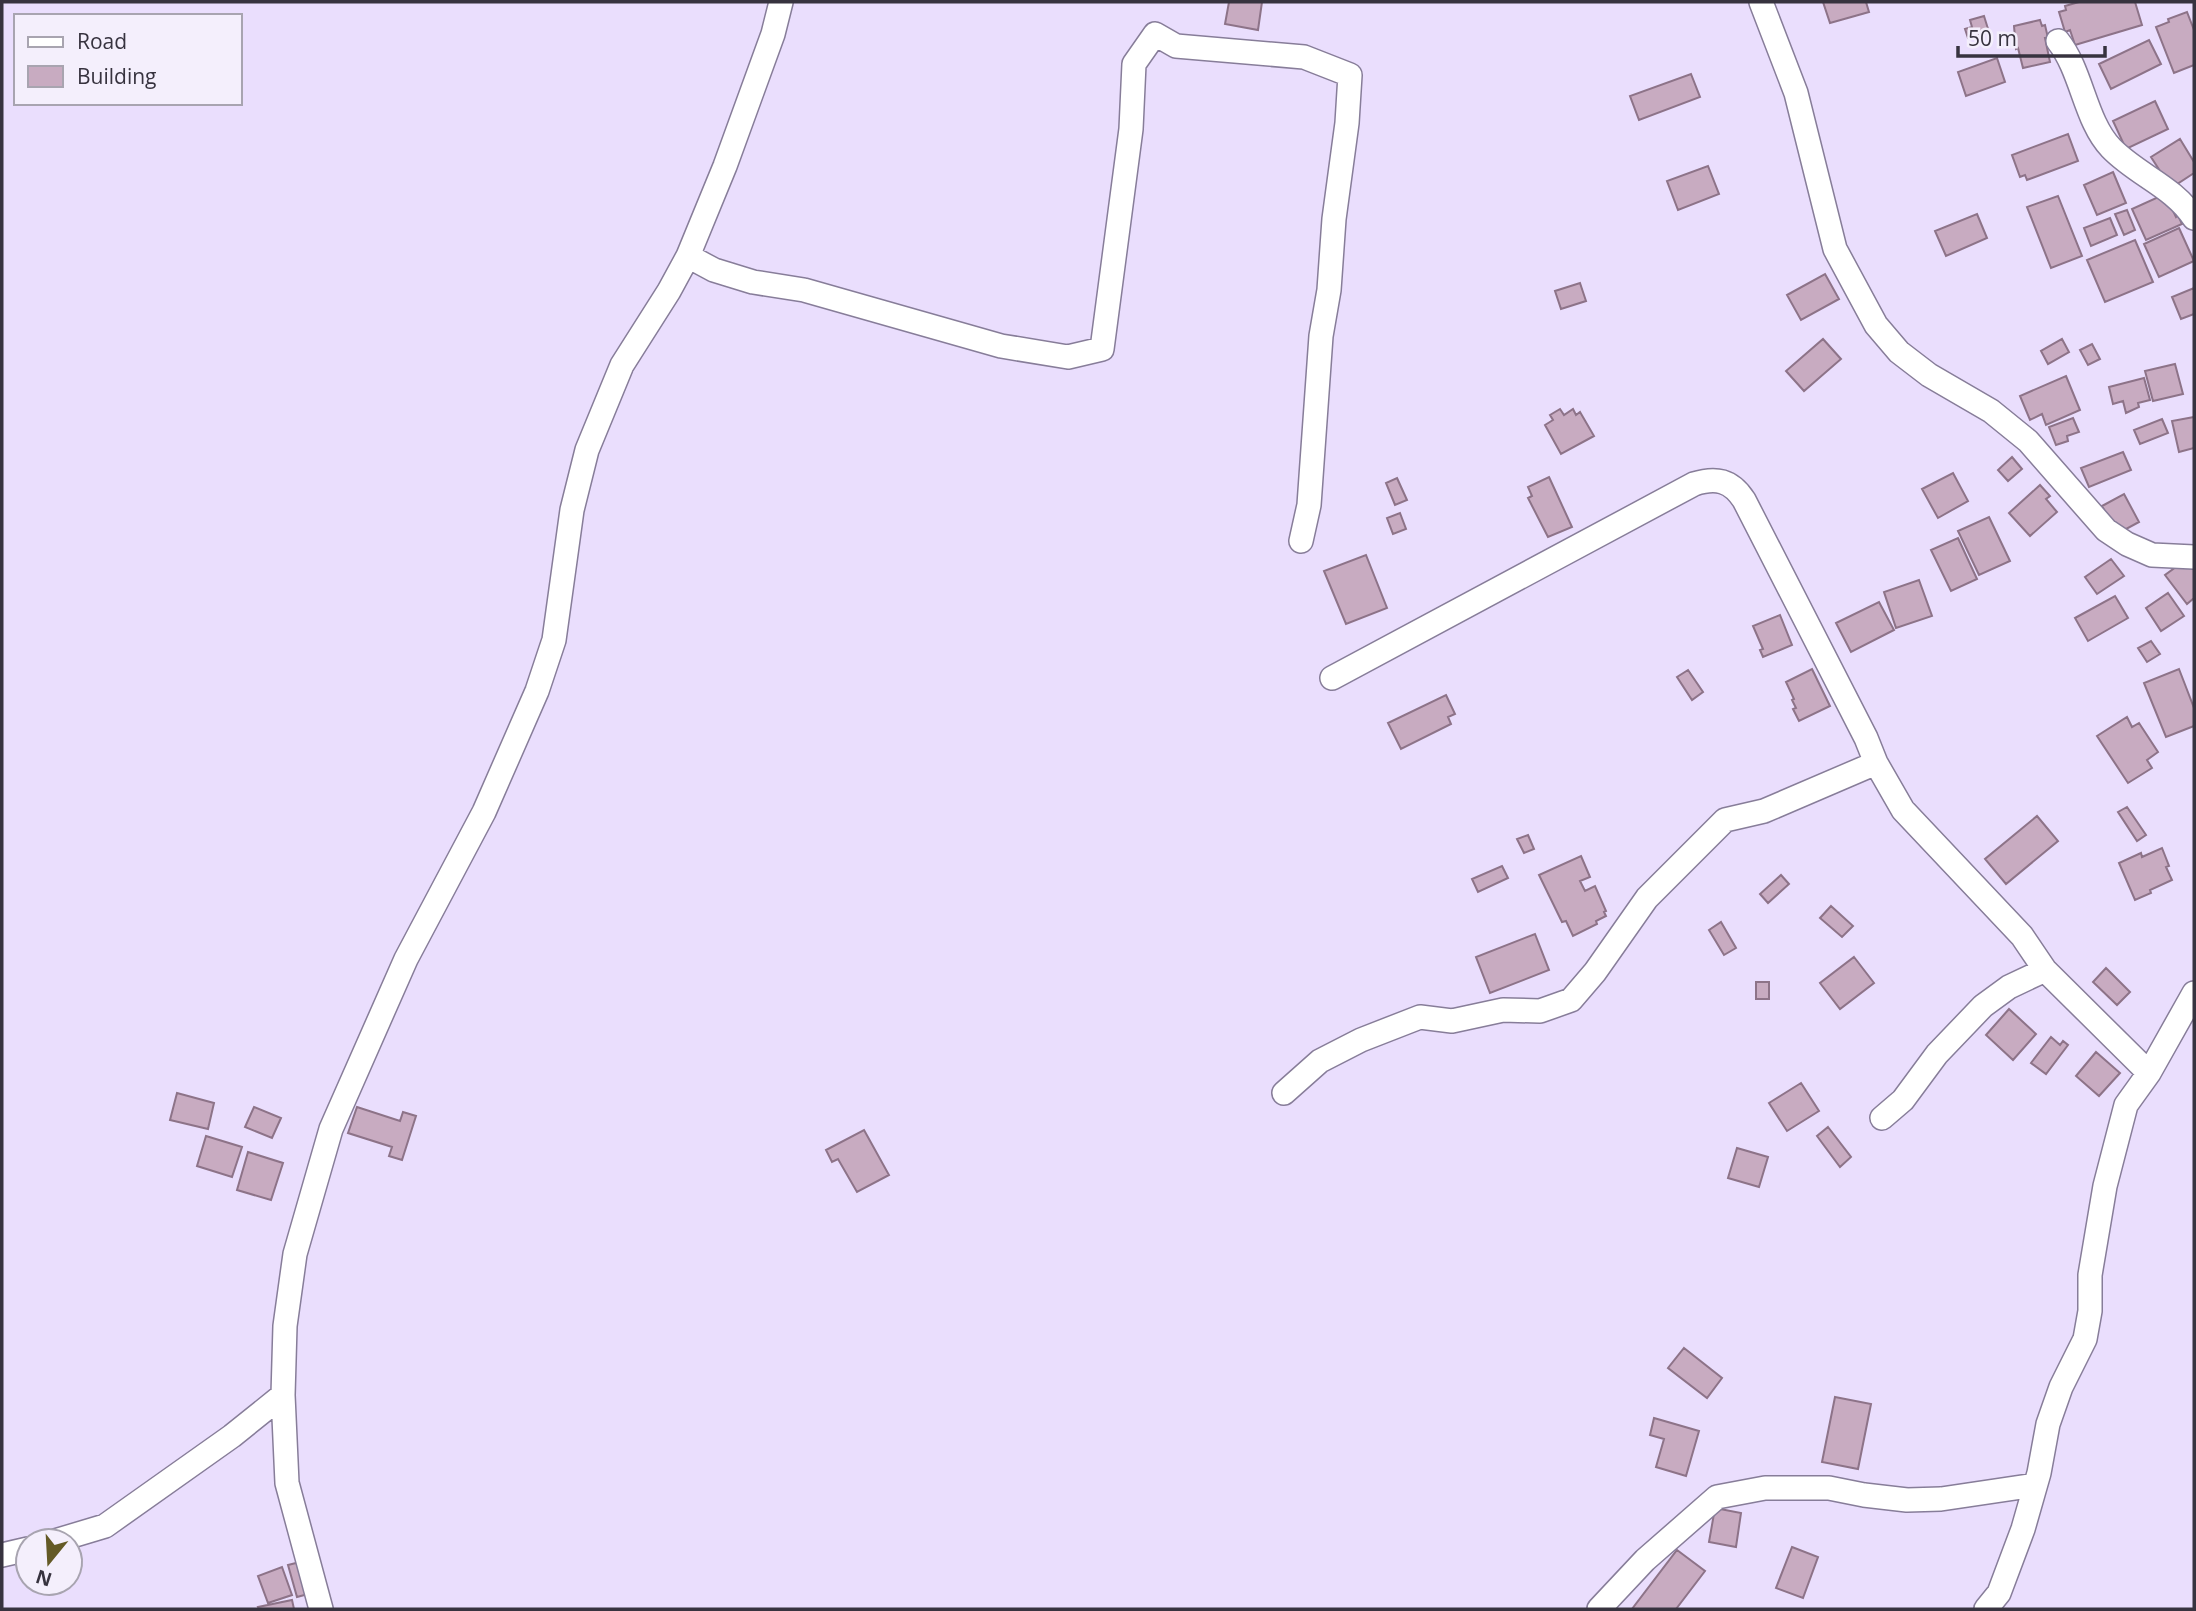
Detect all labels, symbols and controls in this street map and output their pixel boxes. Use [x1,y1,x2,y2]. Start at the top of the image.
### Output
legend [14,14,242,105]
scale bar [1958,14,2105,58]
text: 50 m [1968,24,2017,52]
text: Road [77,27,127,55]
text: Building [77,62,156,90]
north arrow [14,1527,84,1597]
text: N [32,1563,55,1593]

